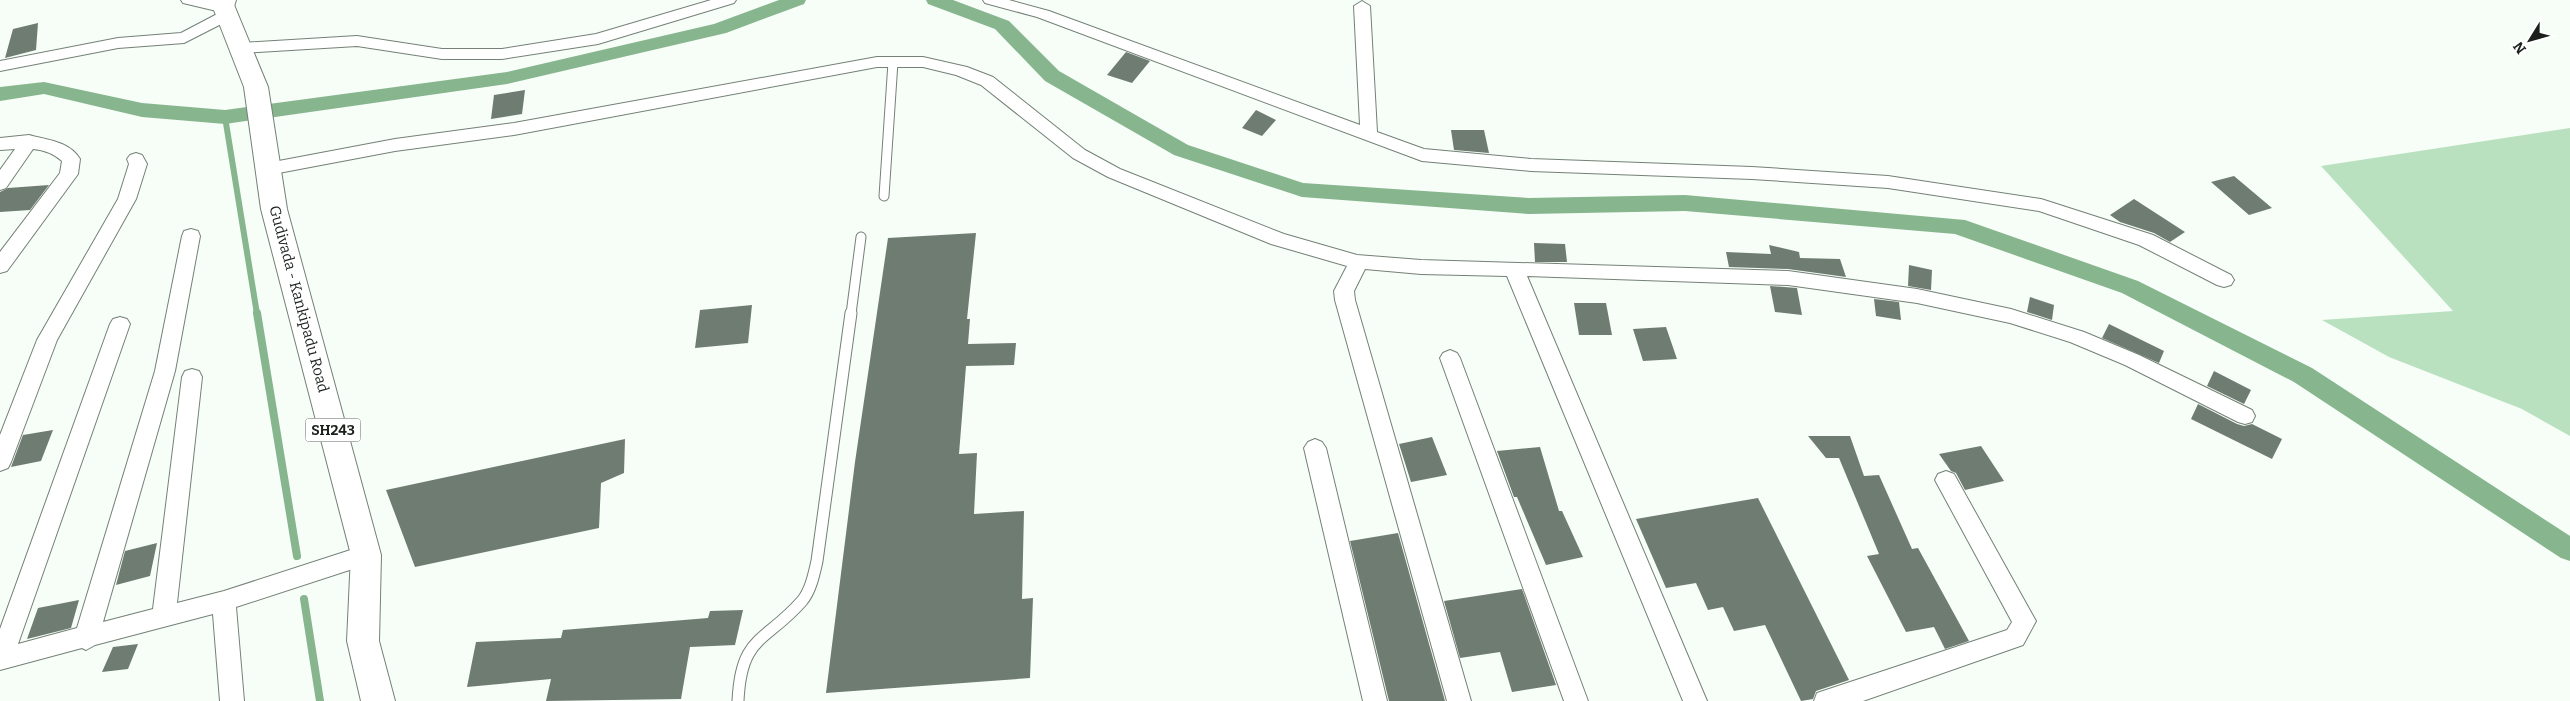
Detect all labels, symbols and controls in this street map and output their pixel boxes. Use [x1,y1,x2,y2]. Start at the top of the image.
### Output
north arrow [2505,15,2555,65]
text: N [2510,38,2530,57]
street label: Gudivada - Kankipadu Road [265,204,333,395]
road number: SH243 [306,418,360,442]

